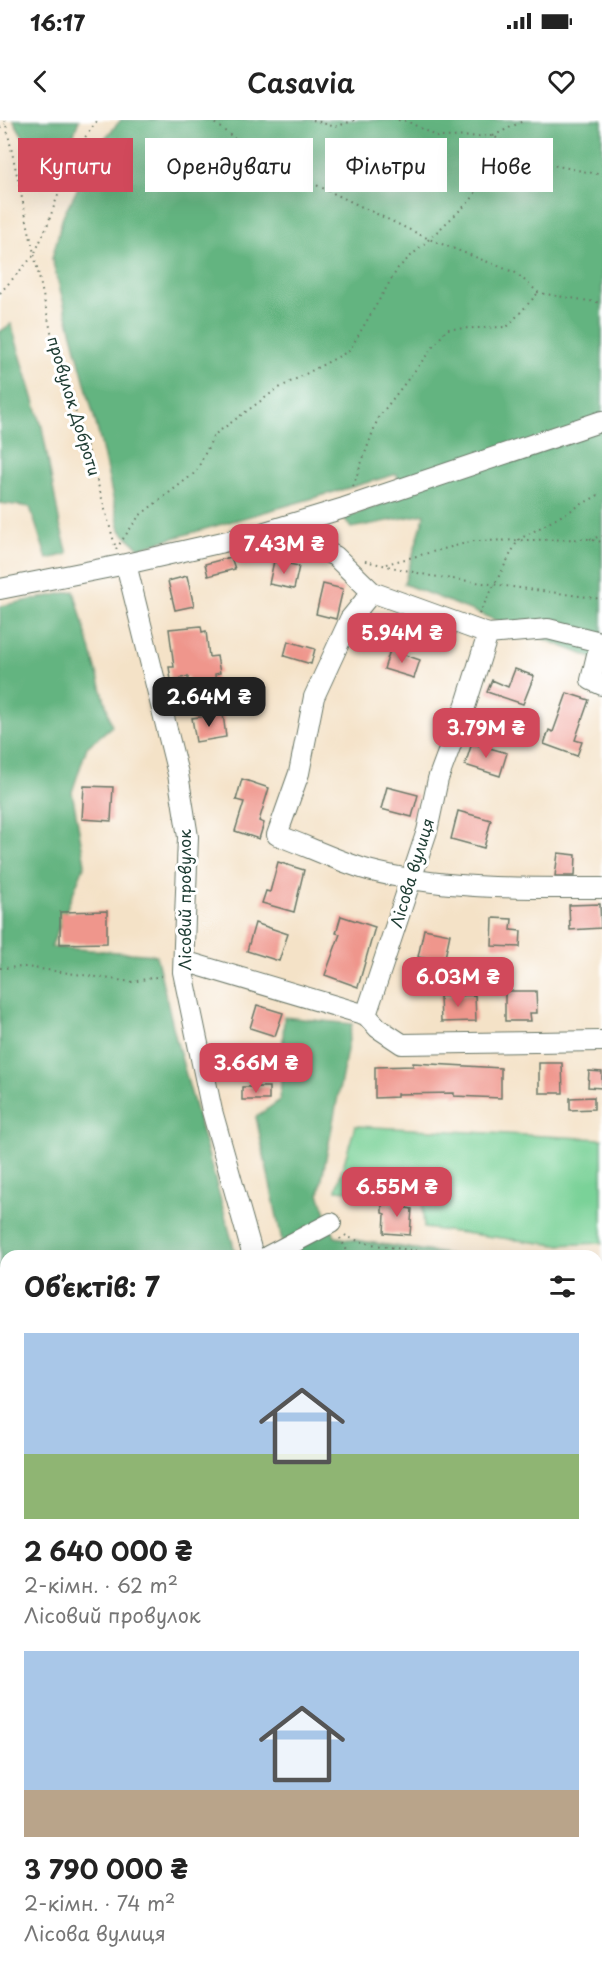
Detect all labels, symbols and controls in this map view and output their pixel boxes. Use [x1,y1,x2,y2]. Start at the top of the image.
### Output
text: 16:17 [30,5,85,38]
text: Casavia [247,61,355,102]
icon: back [24,65,57,98]
icon: heart [545,65,578,98]
chip: Купити [18,138,133,192]
chip: Орендувати [145,138,313,192]
chip: Фільтри [325,138,447,192]
chip: Нове [459,138,553,192]
street label: провулок Доброти [42,333,108,478]
pin: 7.43M ₴ [229,524,339,575]
text: 7.43M ₴ [243,528,325,558]
pin: 5.94M ₴ [347,613,457,664]
text: 5.94M ₴ [361,617,443,647]
pin: 2.64M ₴ [154,677,264,728]
text: 2.64M ₴ [167,681,251,711]
pin: 3.79M ₴ [431,708,541,759]
text: 3.79M ₴ [447,712,525,742]
street label: Лісова вулиця [383,815,439,930]
street label: Лісовий провулок [172,829,196,971]
pin: 6.03M ₴ [403,957,513,1008]
text: 6.03M ₴ [416,961,500,991]
pin: 3.66M ₴ [201,1043,311,1094]
text: 3.66M ₴ [214,1047,298,1077]
pin: 6.55M ₴ [342,1167,452,1218]
text: 6.55M ₴ [356,1171,438,1201]
text: Об’єктів: 7 [24,1267,160,1306]
icon: filters [546,1270,579,1303]
icon: home [248,1372,356,1480]
text: 2 640 000 ₴ [24,1531,193,1570]
text: 2-кімн. · 62 m² [24,1570,178,1600]
text: Лісовий провулок [24,1600,201,1630]
icon: home [248,1690,356,1798]
text: 3 790 000 ₴ [24,1849,188,1888]
text: 2-кімн. · 74 m² [24,1888,175,1918]
text: Лісова вулиця [24,1918,166,1948]

